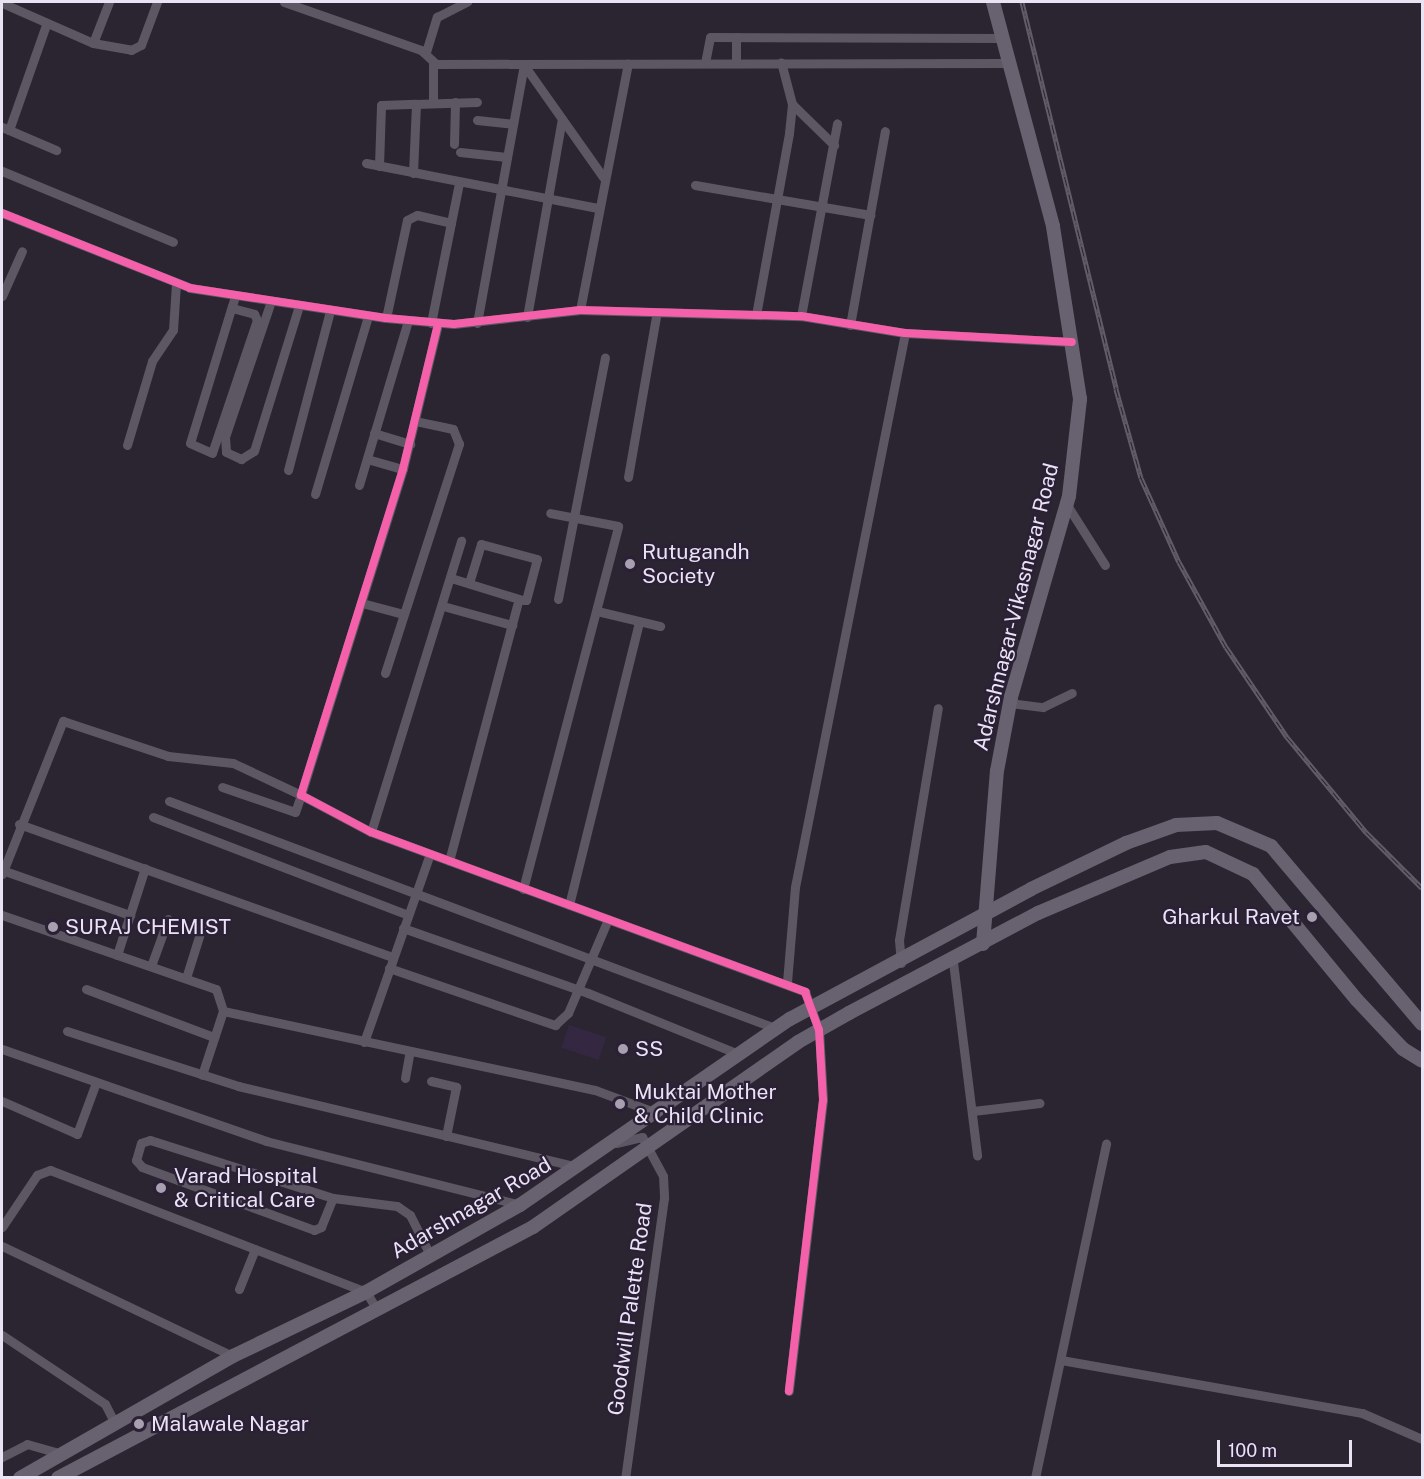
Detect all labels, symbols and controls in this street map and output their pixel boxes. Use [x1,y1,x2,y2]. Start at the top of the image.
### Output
street label: Adarshnagar-Vikasnagar Road [968,461,1064,753]
place label: Rutugandh Society [642,539,750,589]
marker: Rutugandh Society [623,557,637,571]
place label: Gharkul Ravet [1162,904,1300,930]
marker: Gharkul Ravet [1305,910,1319,924]
place label: SURAJ CHEMIST [65,914,231,940]
marker: SURAJ CHEMIST [46,920,60,934]
place label: SS [635,1036,663,1062]
marker: SS [616,1042,630,1056]
place label: Muktai Mother & Child Clinic [634,1079,777,1129]
marker: Muktai Mother & Child Clinic [611,1095,629,1113]
street label: Adarshnagar Road [386,1152,556,1264]
place label: Varad Hospital & Critical Care [174,1163,318,1213]
marker: Varad Hospital & Critical Care [152,1179,170,1197]
street label: Goodwill Palette Road [603,1201,657,1417]
place label: Malawale Nagar [151,1411,309,1437]
marker: Malawale Nagar [132,1417,146,1431]
scale bar [1220,1428,1355,1466]
text: 100 m [1228,1440,1277,1461]

